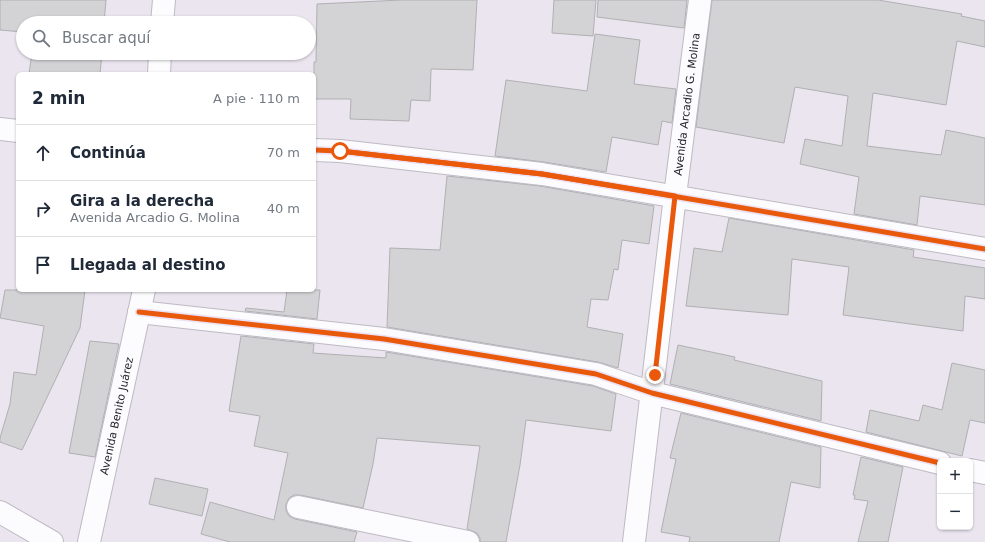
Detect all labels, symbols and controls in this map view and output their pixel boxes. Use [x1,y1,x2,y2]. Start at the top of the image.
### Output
search box [16,16,316,60]
icon: search [30,27,52,49]
text: Buscar aquí [62,29,150,47]
street label: Avenida Arcadio G. Molina [672,32,703,176]
text: 2 min [32,88,85,108]
text: A pie · 110 m [213,91,300,106]
icon: ahead [32,142,54,164]
route start [331,142,349,160]
text: Continúa [70,144,146,162]
text: 70 m [267,145,300,160]
text: Gira a la derecha [70,192,214,210]
icon: right [32,198,54,220]
text: 40 m [267,201,300,216]
text: Avenida Arcadio G. Molina [70,210,240,225]
icon: arrive [32,254,54,276]
text: Llegada al destino [70,256,225,274]
street label: Avenida Benito Juárez [98,356,136,476]
route end [646,366,664,384]
map controls [937,458,973,530]
button: + [937,458,973,494]
button: − [937,494,973,530]

